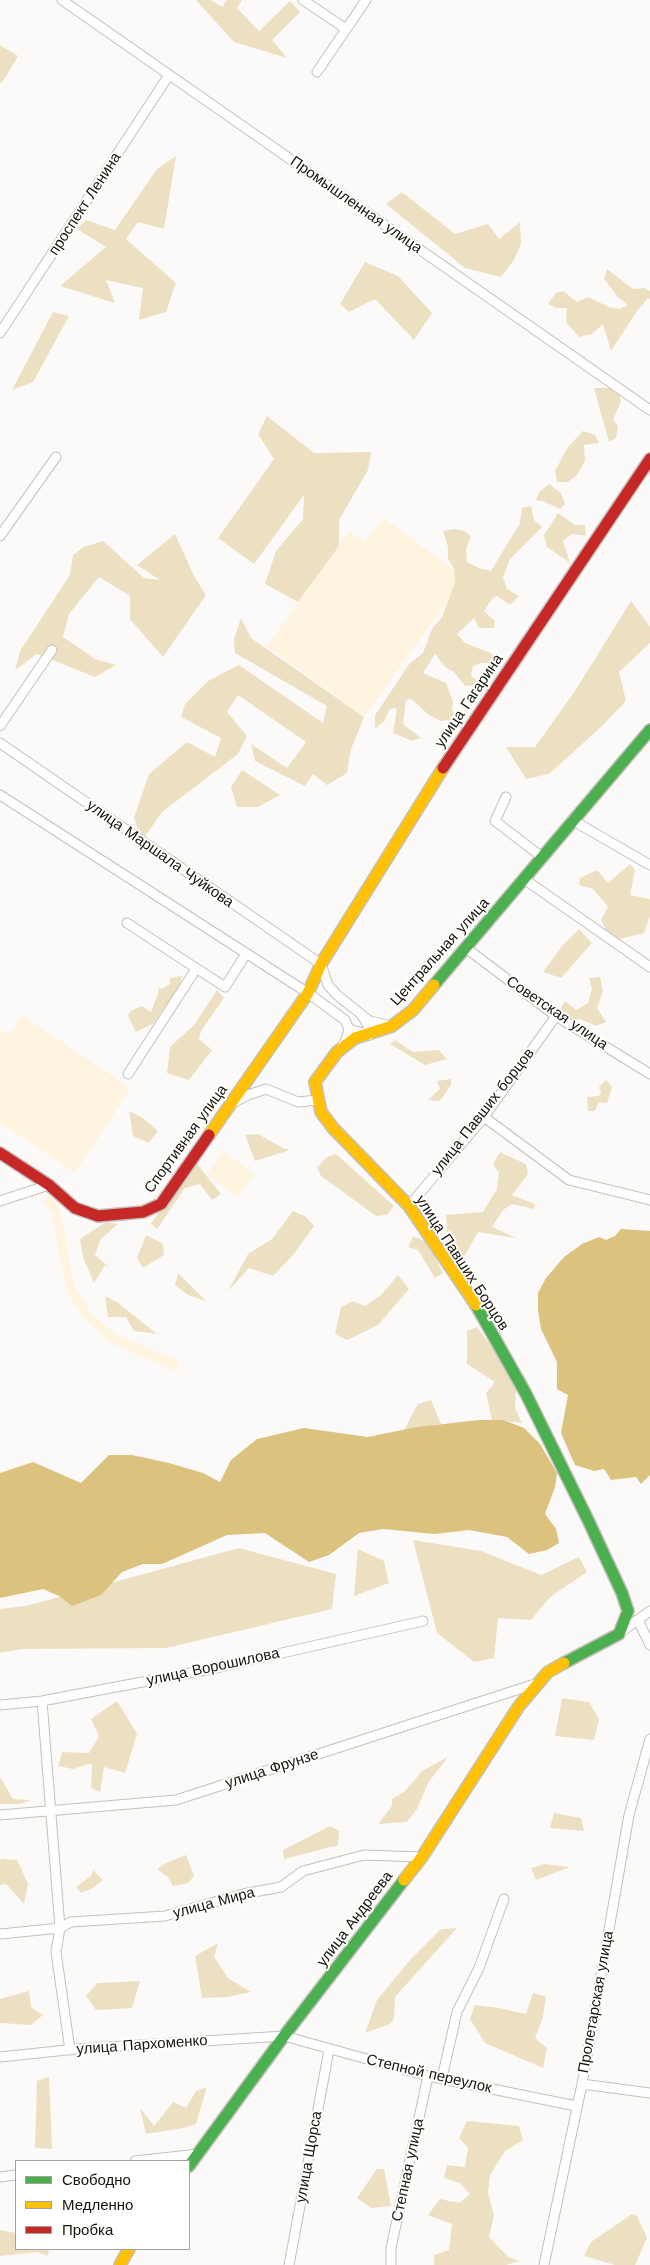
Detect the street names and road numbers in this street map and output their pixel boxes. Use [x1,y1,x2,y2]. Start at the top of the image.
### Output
street label: проспект Ленина [45,149,125,259]
street label: Промышленная улица [287,153,425,257]
street label: улица Гагарина [431,651,507,751]
street label: улица Маршала Чуйкова [83,796,237,912]
street label: Центральная улица [387,894,493,1010]
street label: Советская улица [503,972,611,1054]
street label: улица Павших борцов [428,1045,538,1179]
street label: Спортивная улица [141,1081,231,1197]
street label: улица Павших Борцов [411,1192,513,1334]
street label: улица Ворошилова [145,1644,281,1690]
street label: улица Фрунзе [223,1745,321,1793]
street label: улица Андреева [313,1868,397,1970]
street label: улица Мира [171,1883,257,1923]
street label: Пролетарская улица [575,1929,617,2075]
street label: улица Пархоменко [76,2031,208,2059]
street label: Степной переулок [365,2051,493,2097]
street label: улица Щорса [292,2110,326,2204]
street label: Степная улица [388,2117,428,2223]

